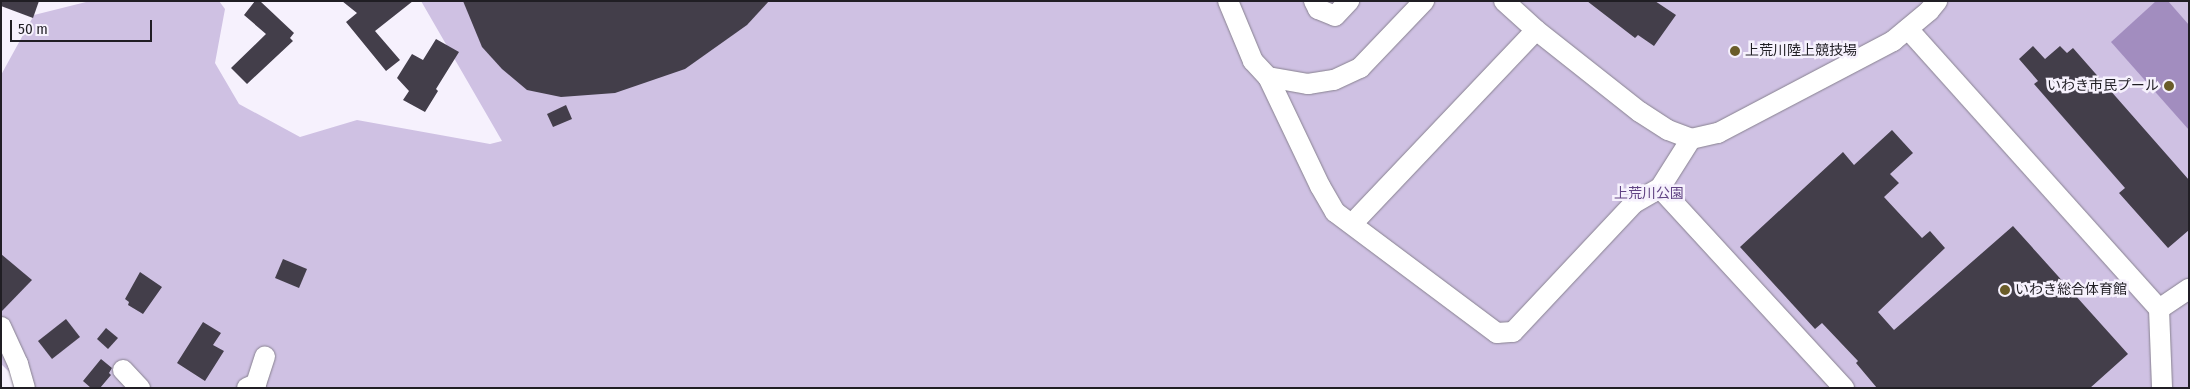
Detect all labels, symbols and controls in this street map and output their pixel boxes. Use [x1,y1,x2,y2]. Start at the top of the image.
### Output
scale bar [12,10,155,42]
text: 50 m [18,20,48,38]
place label: 上荒川陸上競技場 [1745,43,1857,59]
marker: 上荒川陸上競技場 [1729,45,1741,57]
place label: いわき市民プール [2047,78,2159,94]
marker: いわき市民プール [2163,80,2175,92]
park label: 上荒川公園 [1614,186,1684,202]
place label: いわき総合体育館 [2015,282,2127,298]
marker: いわき総合体育館 [1999,284,2011,296]

